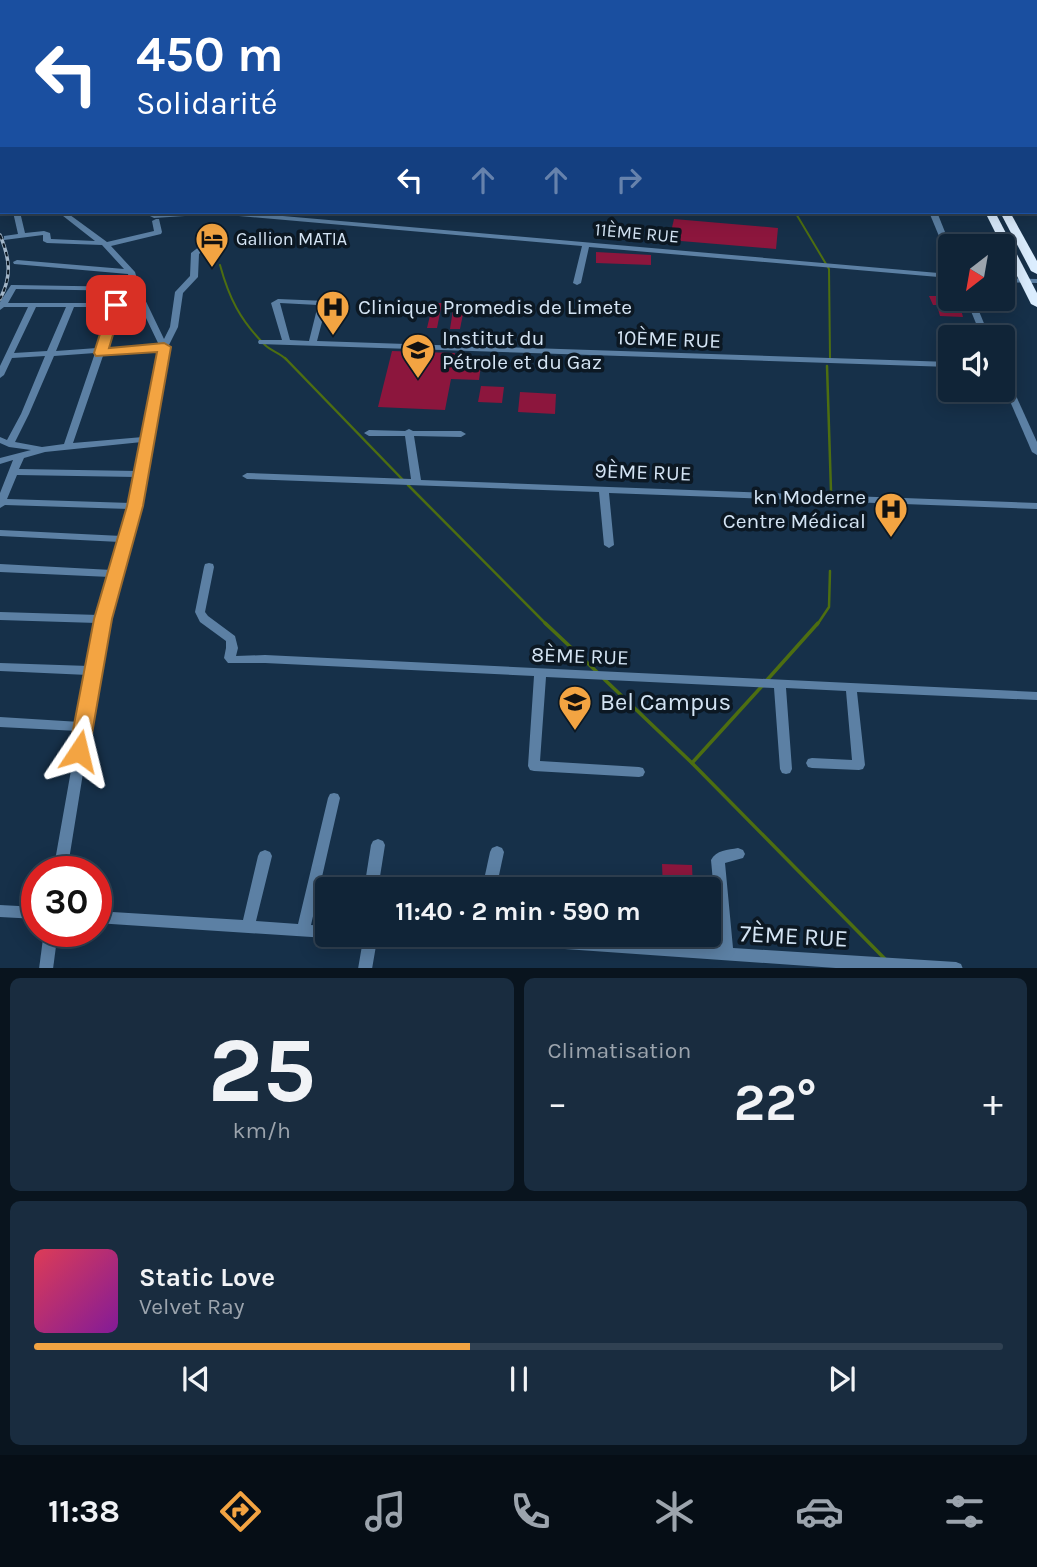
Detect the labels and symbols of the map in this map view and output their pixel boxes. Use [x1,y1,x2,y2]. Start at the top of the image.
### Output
street label: 11ÈME RUE [594,217,680,248]
hotel icon: Gallion MATIA [193,220,231,269]
place label: Gallion MATIA [236,228,347,250]
north arrow [938,234,1015,312]
pin [86,275,146,335]
hospital icon: Clinique Promedis de Limete [314,288,352,337]
place label: Clinique Promedis de Limete [358,295,632,319]
street label: 10ÈME RUE [617,325,721,353]
place label: Institut du Pétrole et du Gaz [442,326,602,374]
school or university icon: Institut du Pétrole et du Gaz [399,331,437,380]
street label: 9ÈME RUE [594,458,692,486]
place label: kn Moderne Centre Médical [723,485,866,533]
hospital icon: kn Moderne Centre Médical [872,490,910,539]
street label: 8ÈME RUE [531,642,629,670]
school or university icon: Bel Campus [556,683,594,732]
place label: Bel Campus [600,688,731,716]
position arrow [42,714,116,788]
speed limit sign: 30 [21,856,112,947]
street label: 7ÈME RUE [739,918,849,953]

